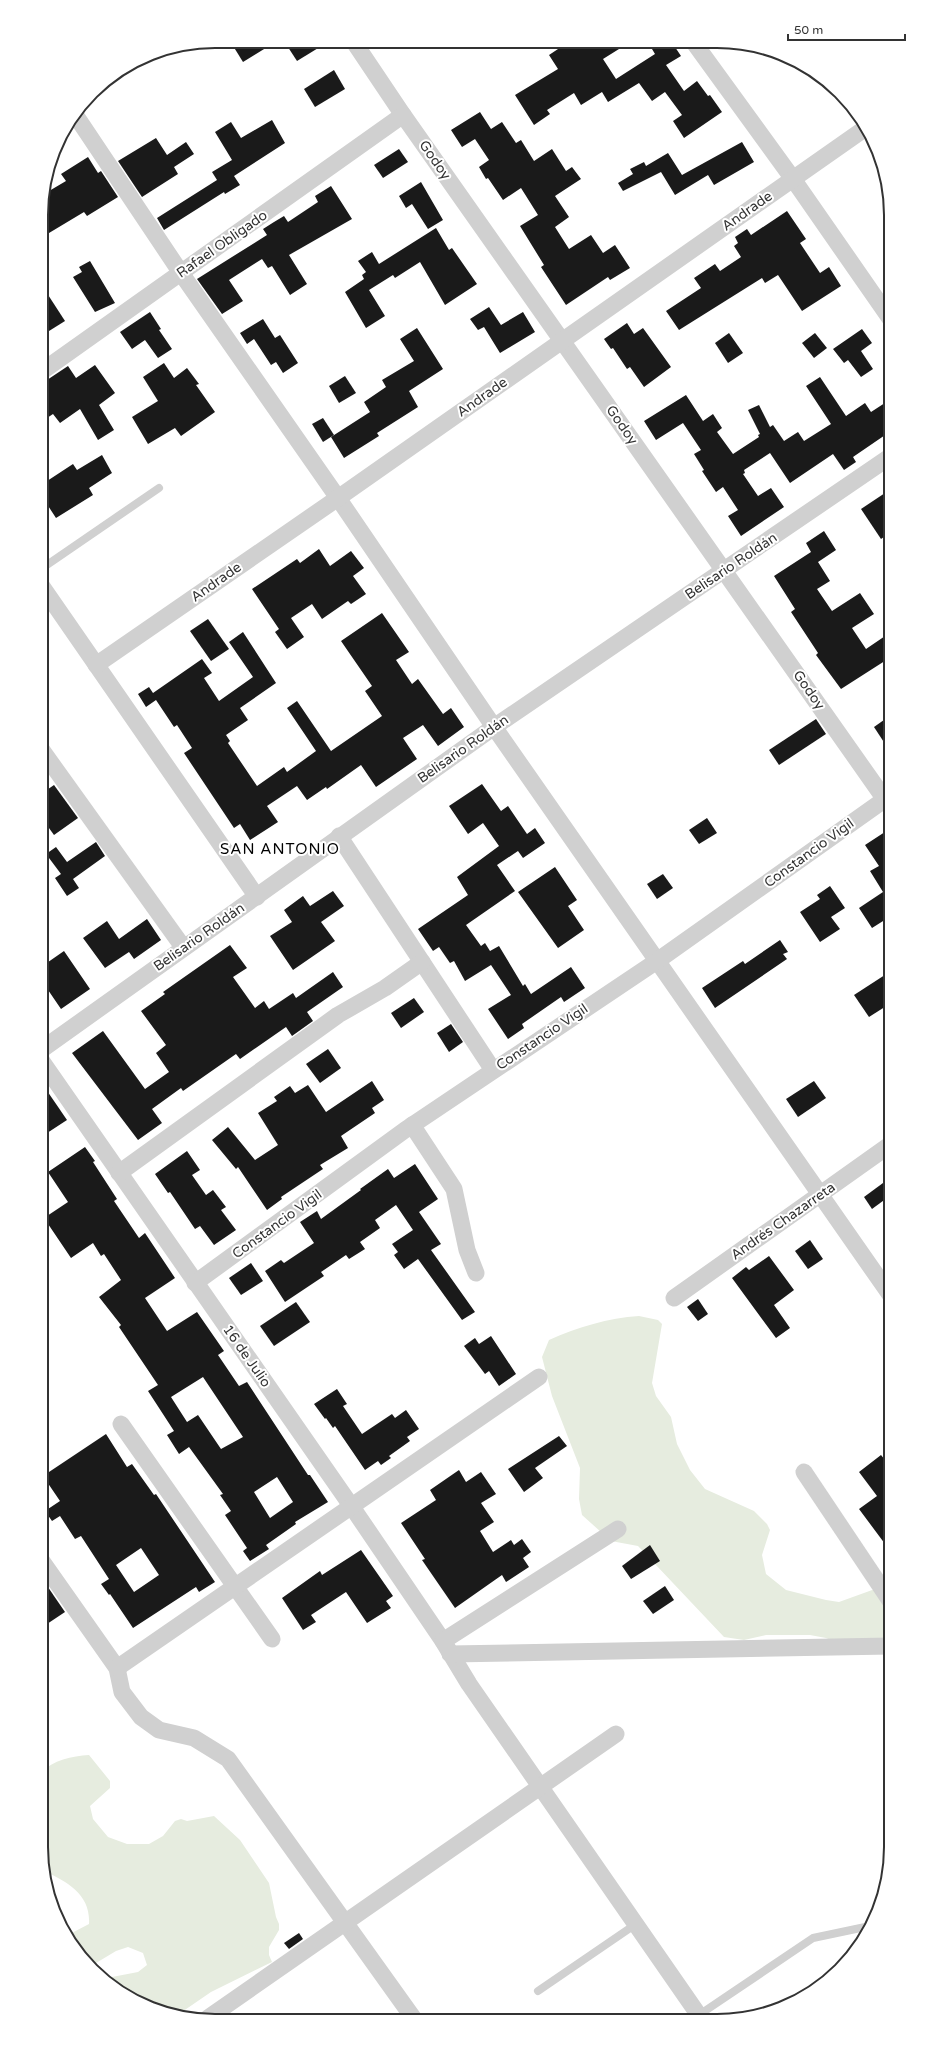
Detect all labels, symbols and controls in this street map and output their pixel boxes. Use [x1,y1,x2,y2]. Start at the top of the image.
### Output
scale bar [788,16,905,42]
text: 50 m [794,23,823,37]
street label: Godoy [415,137,455,183]
street label: Andrade [718,187,776,235]
street label: Rafael Obligado [173,206,271,282]
street label: Andrade [453,373,511,421]
street label: Godoy [602,402,642,448]
street label: Belisario Roldán [682,529,780,603]
street label: Andrade [187,558,245,606]
street label: Godoy [789,667,829,713]
street label: Belisario Roldán [414,711,512,787]
street label: Constancio Vigil [761,815,857,891]
district label: SAN ANTONIO [220,840,340,858]
street label: Belisario Roldán [150,899,248,975]
street label: Constancio Vigil [493,1000,591,1074]
street label: Andrés Chazarreta [727,1179,839,1263]
street label: Constancio Vigil [229,1186,325,1262]
street label: 16 de Julio [219,1322,275,1390]

